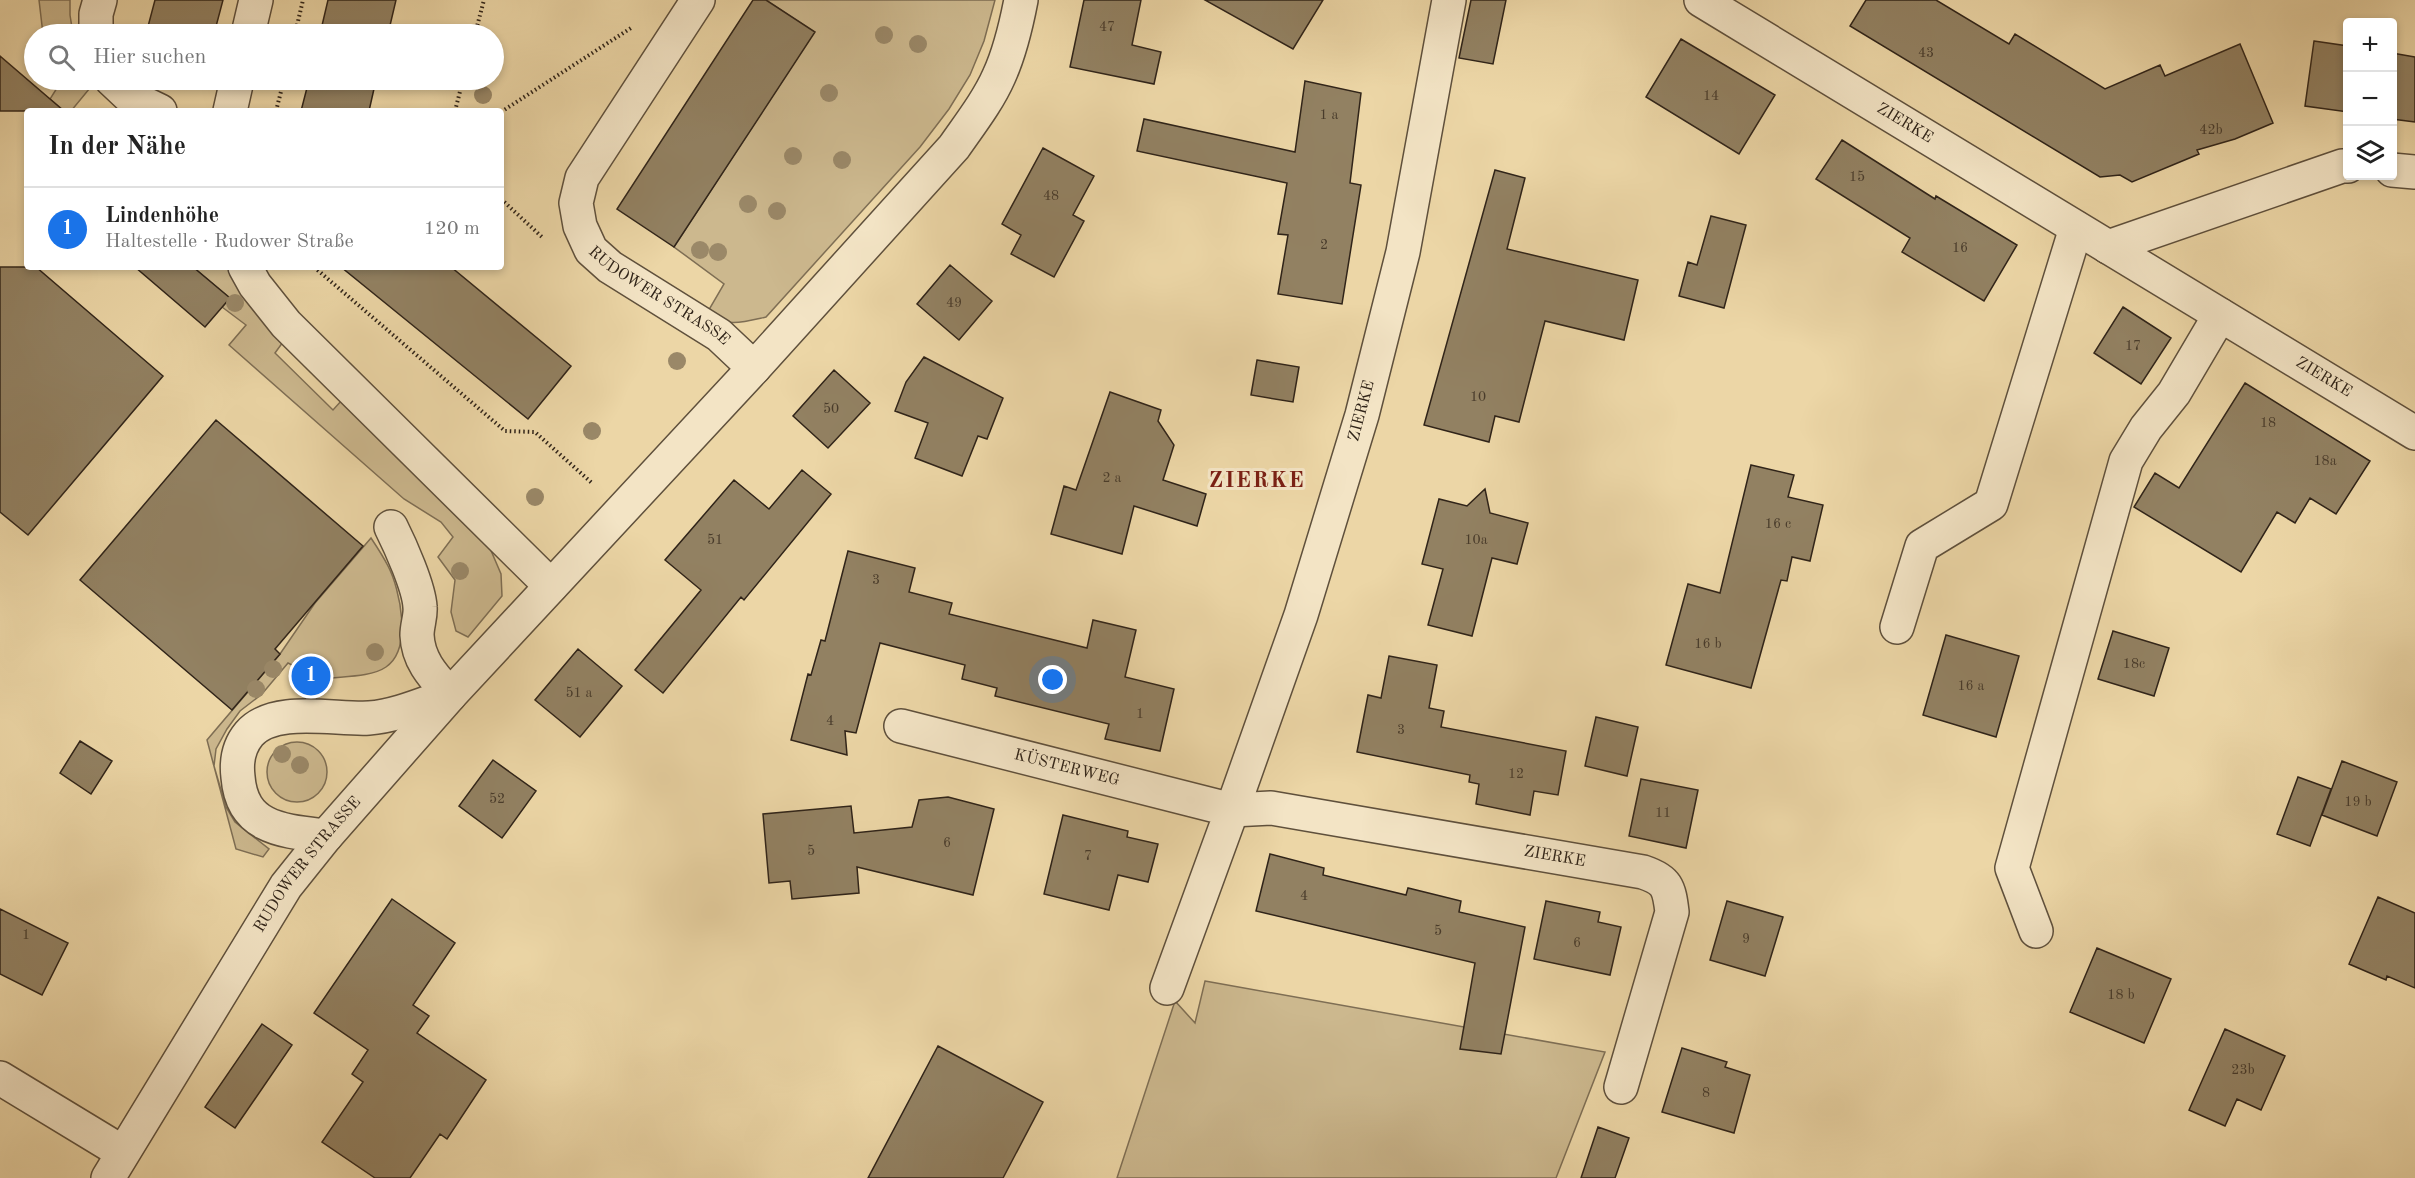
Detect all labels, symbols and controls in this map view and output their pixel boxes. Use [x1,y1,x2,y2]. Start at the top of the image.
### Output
map controls [2343,18,2397,180]
button: + [2343,18,2397,72]
house number: 47 [1099,20,1115,34]
search box [24,24,504,90]
icon: search [45,41,78,74]
text: Hier suchen [93,46,206,68]
house number: 43 [1918,46,1934,60]
button: − [2343,72,2397,126]
house number: 14 [1703,89,1719,103]
street label: ZIERKE [1874,100,1935,146]
house number: 1 a [1320,108,1339,122]
house number: 42b [2199,123,2223,137]
button: layers [2343,126,2397,180]
text: In der Nähe [48,134,186,160]
house number: 15 [1849,170,1865,184]
house number: 48 [1043,189,1059,203]
text: Lindenhöhe [105,205,219,227]
text: 1 [62,219,73,239]
text: 120 m [424,219,480,239]
text: Haltestelle · Rudower Straße [105,232,354,252]
house number: 2 [1320,238,1328,252]
house number: 16 [1952,241,1968,255]
street label: RUDOWER STRASSE [585,243,733,348]
house number: 49 [946,296,962,310]
house number: 17 [2125,339,2141,353]
street label: ZIERKE [2293,354,2354,401]
street label: ZIERKE [1346,379,1378,443]
house number: 10 [1470,390,1486,404]
house number: 50 [823,402,839,416]
house number: 18 [2260,416,2276,430]
house number: 18a [2313,454,2337,468]
district label: ZIERKE [1209,470,1305,492]
house number: 2 a [1103,471,1122,485]
house number: 16 c [1765,517,1791,531]
house number: 51 [707,533,723,547]
house number: 10a [1464,533,1488,547]
house number: 3 [872,573,880,587]
house number: 16 b [1694,637,1722,651]
pin: 1 [292,654,330,698]
house number: 18c [2123,657,2145,671]
your location [1038,665,1067,694]
house number: 16 a [1957,679,1985,693]
house number: 51 a [565,686,593,700]
house number: 1 [1136,707,1144,721]
house number: 4 [826,714,834,728]
house number: 3 [1397,723,1405,737]
street label: KÜSTERWEG [1012,746,1122,789]
house number: 12 [1508,767,1524,781]
house number: 52 [489,792,505,806]
street label: RUDOWER STRASSE [252,794,364,935]
house number: 19 b [2344,795,2372,809]
house number: 11 [1655,806,1671,820]
house number: 6 [943,836,951,850]
house number: 5 [807,844,815,858]
street label: ZIERKE [1522,844,1587,870]
house number: 7 [1084,849,1092,863]
house number: 4 [1300,889,1308,903]
house number: 5 [1434,924,1442,938]
house number: 1 [22,928,30,942]
house number: 9 [1742,932,1750,946]
house number: 6 [1573,936,1581,950]
house number: 18 b [2107,988,2135,1002]
house number: 23b [2231,1063,2255,1077]
house number: 8 [1702,1086,1710,1100]

